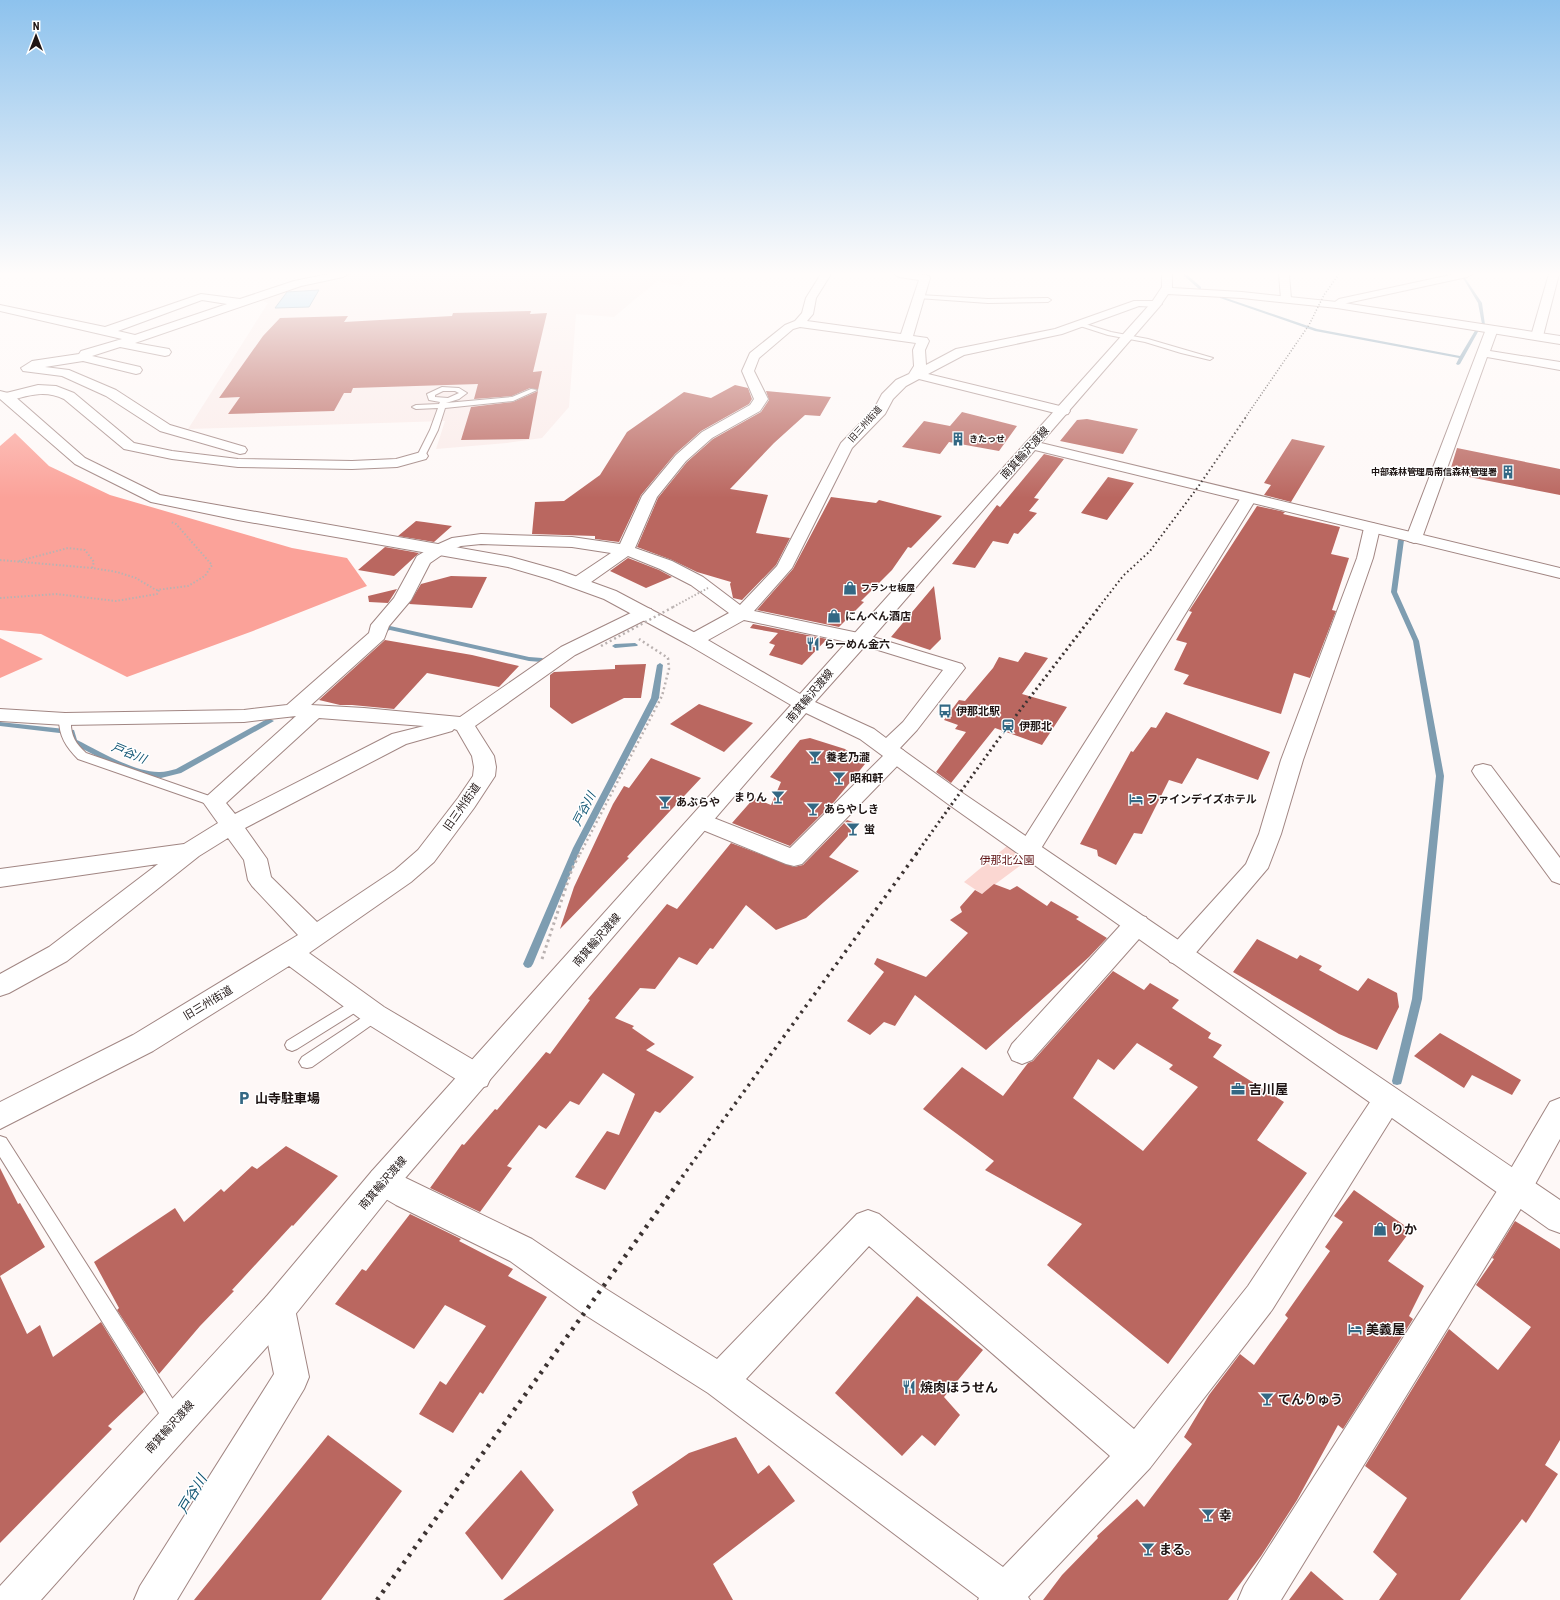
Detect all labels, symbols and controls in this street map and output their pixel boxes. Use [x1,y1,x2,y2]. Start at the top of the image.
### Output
north arrow [16,16,56,56]
text: N [33,20,40,33]
street label: 旧三州街道 [845,403,884,444]
street label: 南箕輪沢渡線 [998,424,1052,482]
building icon: きたっせ [950,431,966,447]
place label: きたっせ [969,434,1005,444]
building icon: 中部森林管理局南信森林管理署 [1500,464,1516,480]
place label: 中部森林管理局南信森林管理署 [1371,467,1497,477]
shop icon: フランセ板屋 [842,580,858,596]
place label: フランセ板屋 [861,583,915,593]
shop icon: にんべん酒店 [826,608,842,624]
place label: にんべん酒店 [845,610,911,623]
restaurant icon: らーめん金六 [805,636,821,652]
place label: らーめん金六 [824,638,890,651]
street label: 南箕輪沢渡線 [784,667,836,725]
bus stop icon: 伊那北駅 [937,703,953,719]
place label: 伊那北駅 [956,705,1000,718]
station icon: 伊那北 [1000,718,1016,734]
place label: 伊那北 [1019,720,1052,733]
water label: 戸谷川 [110,740,150,767]
bar icon: 養老乃瀧 [807,749,823,765]
place label: 養老乃瀧 [826,751,870,764]
bar icon: 昭和軒 [831,770,847,786]
place label: 昭和軒 [850,772,883,785]
street label: 旧三州街道 [441,781,483,833]
water label: 戸谷川 [570,788,599,828]
bar icon: まりん [770,789,786,805]
place label: まりん [734,791,767,804]
hotel icon: ファインデイズホテル [1128,791,1144,807]
place label: ファインデイズホテル [1147,793,1257,806]
bar icon: あぶらや [657,794,673,810]
place label: あぶらや [676,796,720,809]
bar icon: あらやしき [805,801,821,817]
place label: あらやしき [824,803,879,816]
bar icon: 蛍 [845,821,861,837]
place label: 蛍 [864,823,875,836]
park label: 伊那北公園 [980,854,1035,867]
street label: 南箕輪沢渡線 [570,911,624,969]
street label: 旧三州街道 [181,983,235,1023]
office icon: 吉川屋 [1230,1081,1246,1097]
place label: 吉川屋 [1249,1082,1288,1097]
parking icon: 山寺駐車場 [236,1090,252,1106]
place label: 山寺駐車場 [255,1091,320,1106]
street label: 南箕輪沢渡線 [356,1154,410,1212]
shop icon: りか [1372,1221,1388,1237]
place label: りか [1391,1222,1417,1237]
hotel icon: 美義屋 [1347,1321,1363,1337]
place label: 美義屋 [1366,1322,1405,1337]
restaurant icon: 焼肉ほうせん [901,1379,917,1395]
place label: 焼肉ほうせん [920,1380,998,1395]
bar icon: てんりゅう [1259,1391,1275,1407]
place label: てんりゅう [1278,1392,1343,1407]
street label: 南箕輪沢渡線 [143,1398,197,1456]
water label: 戸谷川 [174,1470,211,1516]
bar icon: 幸 [1200,1507,1216,1523]
place label: 幸 [1219,1508,1232,1523]
bar icon: まる。 [1140,1541,1156,1557]
place label: まる。 [1159,1542,1198,1557]

